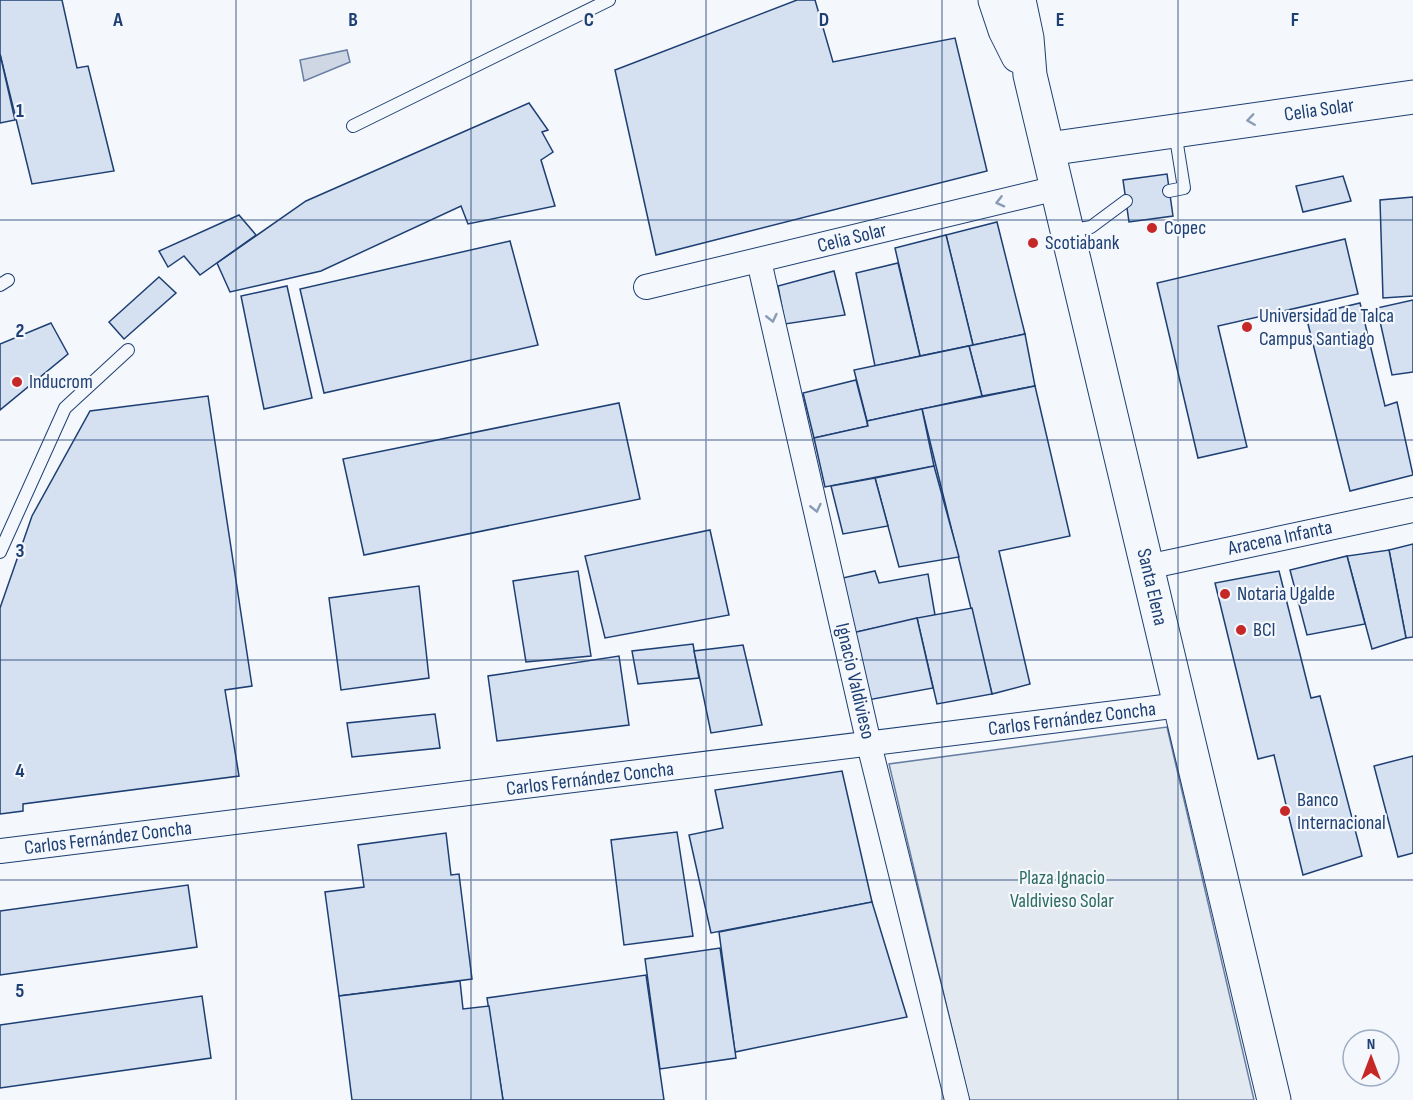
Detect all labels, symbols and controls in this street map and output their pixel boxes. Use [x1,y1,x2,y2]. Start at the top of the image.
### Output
text: A [112,8,123,32]
text: B [348,8,358,32]
text: C [584,8,594,32]
text: D [819,8,829,32]
text: E [1056,8,1064,32]
text: F [1291,8,1299,32]
street label: Celia Solar [1283,93,1356,127]
text: 1 [16,99,24,123]
one-way arrow [1247,113,1256,125]
one-way arrow [995,194,1005,207]
place label: Copec [1164,216,1206,240]
street label: Celia Solar [815,218,889,258]
marker: Copec [1145,221,1159,235]
place label: Scotiabank [1045,231,1120,255]
marker: Scotiabank [1026,236,1040,250]
place label: Universidad de Talca Campus Santiago [1259,304,1394,351]
one-way arrow [765,313,778,323]
text: 2 [16,319,24,343]
marker: Universidad de Talca Campus Santiago [1240,320,1254,334]
place label: Inducrom [29,370,93,394]
marker: Inducrom [10,375,24,389]
one-way arrow [808,503,821,513]
street label: Aracena Infanta [1225,515,1334,561]
text: 3 [16,539,25,563]
street label: Santa Elena [1132,546,1172,628]
place label: Notaria Ugalde [1237,582,1335,606]
marker: Notaria Ugalde [1218,587,1232,601]
place label: BCI [1253,618,1276,642]
street label: Ignacio Valdivieso [830,621,880,741]
marker: BCI [1234,623,1248,637]
street label: Carlos Fernández Concha [987,697,1157,741]
street label: Carlos Fernández Concha [505,757,675,801]
text: 4 [15,759,25,783]
place label: Banco Internacional [1297,788,1386,835]
marker: Banco Internacional [1278,804,1292,818]
street label: Carlos Fernández Concha [23,816,193,860]
park label: Plaza Ignacio Valdivieso Solar [1010,866,1114,913]
text: 5 [16,979,25,1003]
north arrow [1341,1028,1401,1088]
text: N [1367,1035,1375,1054]

